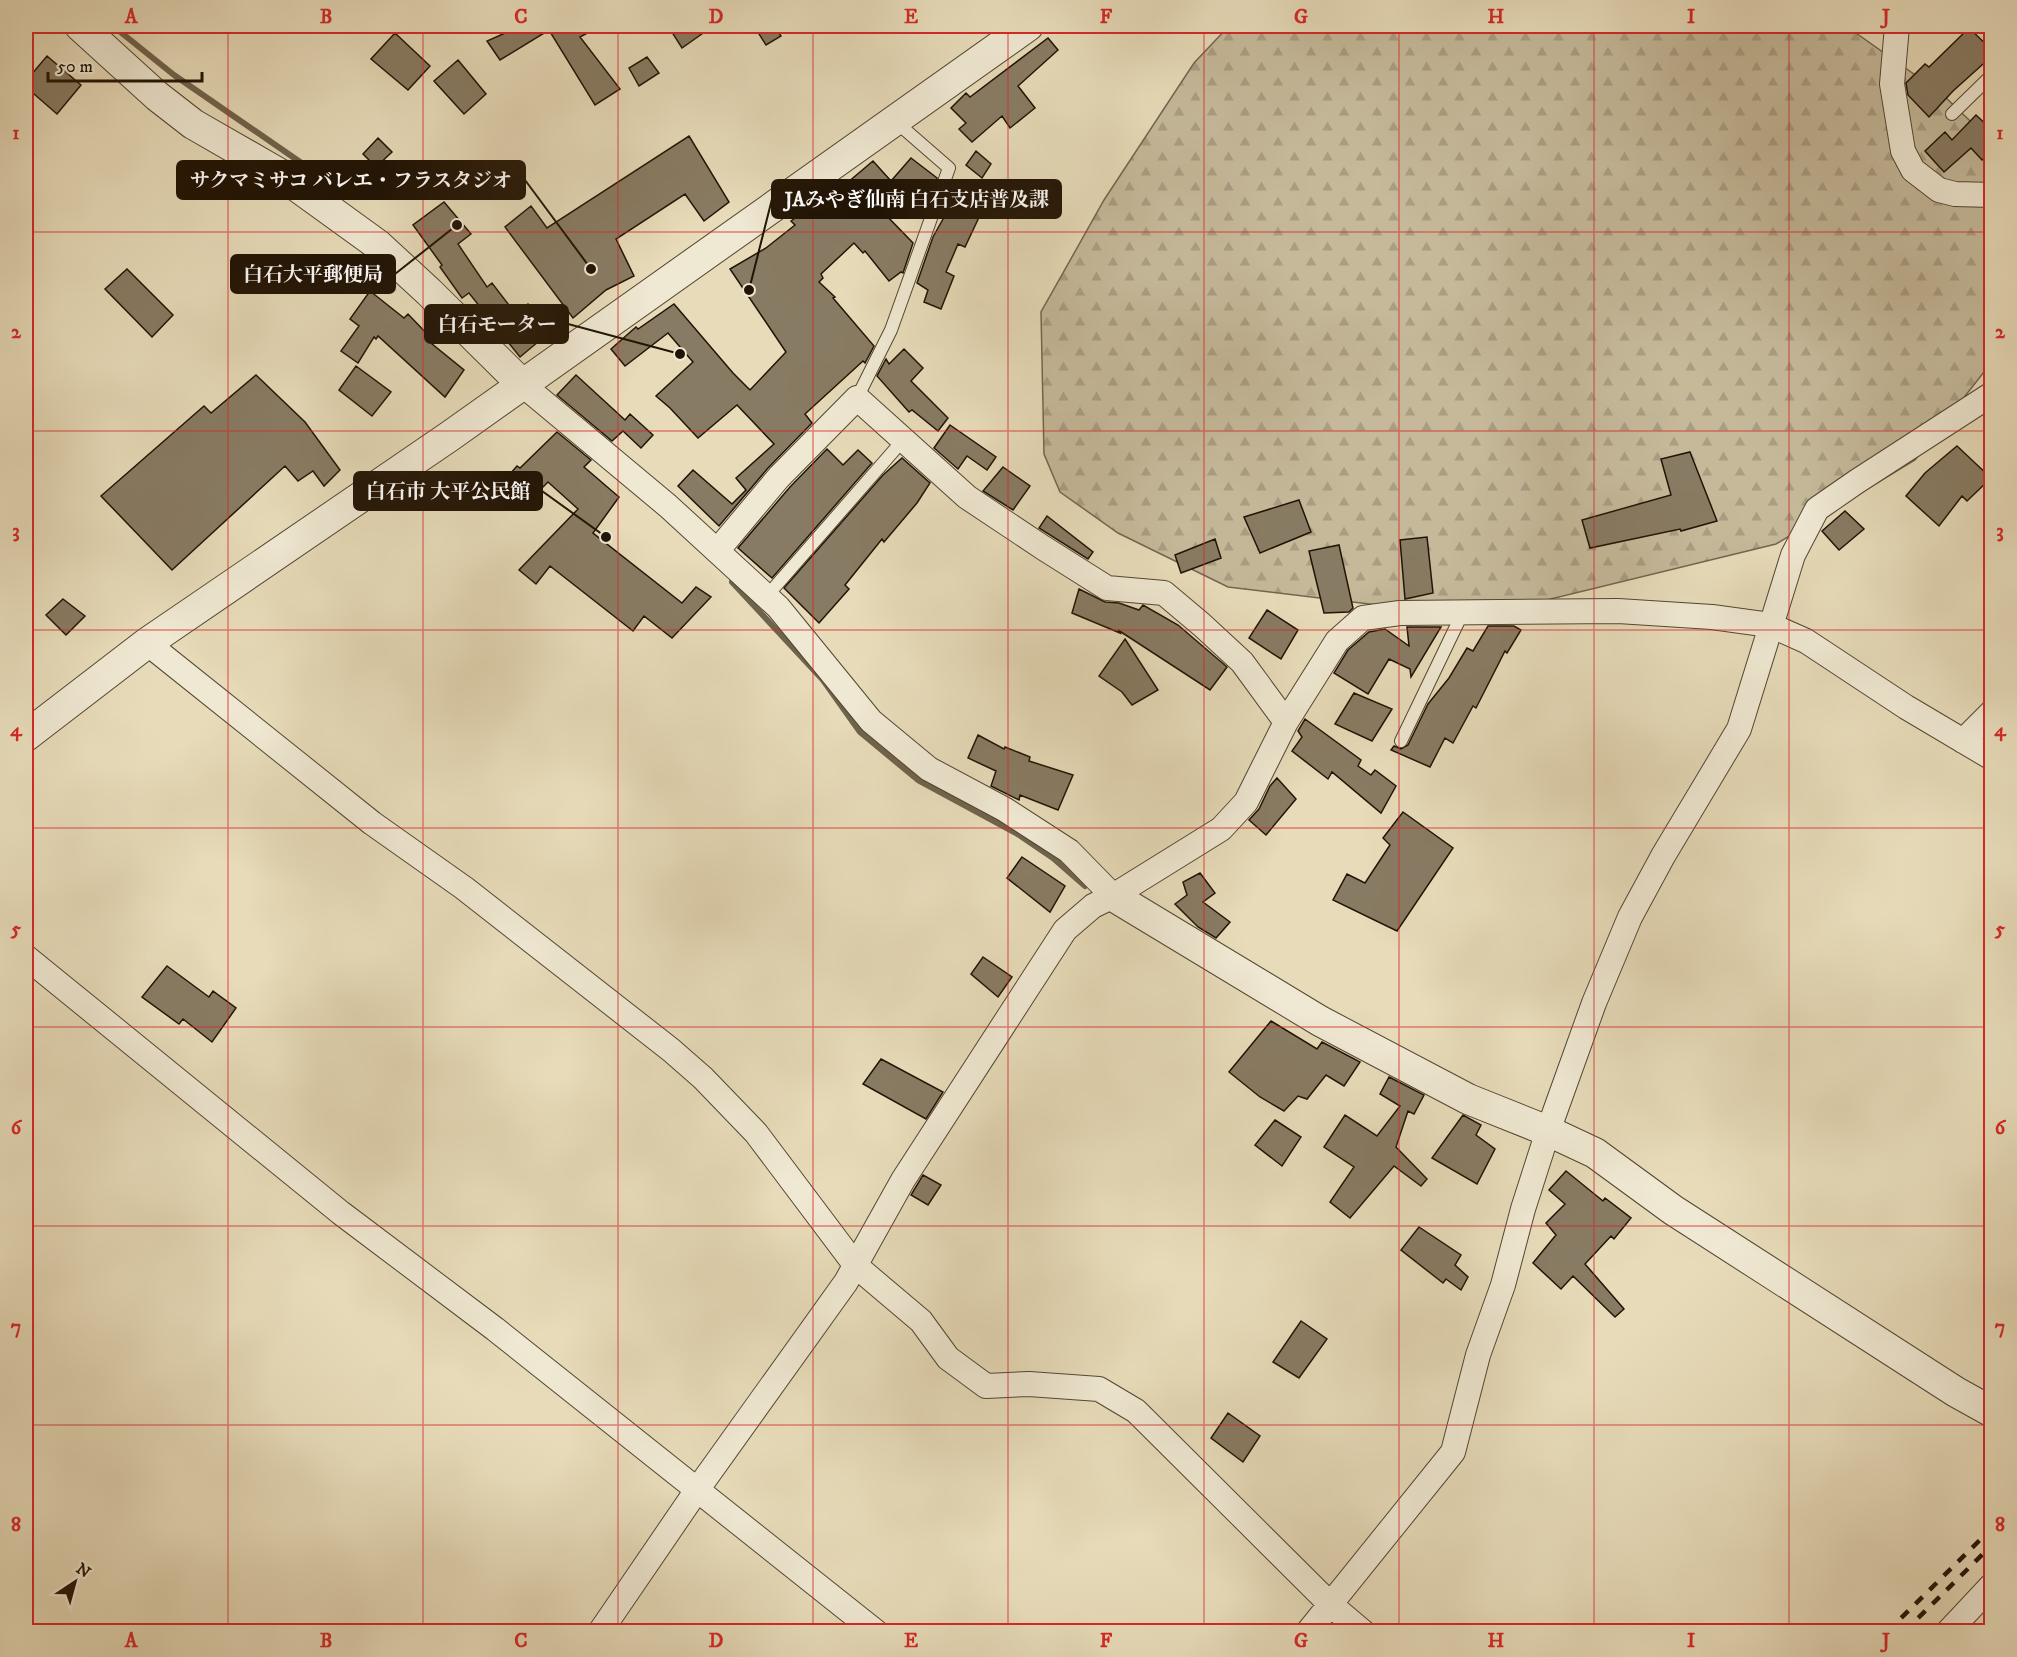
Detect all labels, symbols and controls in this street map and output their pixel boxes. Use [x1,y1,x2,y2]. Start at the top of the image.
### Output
text: A [124,5,139,30]
text: B [320,5,332,30]
text: C [514,5,528,30]
text: D [709,5,724,30]
text: E [904,5,918,30]
text: F [1100,5,1113,30]
text: G [1294,5,1308,30]
text: H [1488,5,1505,30]
text: I [1687,5,1695,30]
text: J [1880,5,1890,30]
scale bar [48,45,202,83]
text: 50 m [57,56,93,78]
text: 1 [12,121,20,146]
text: 1 [1996,121,2004,146]
callout: サクマミサコ バレエ・フラスタジオ [177,161,525,199]
text: サクマミサコ バレエ・フラスタジオ [190,169,512,194]
callout: JAみやぎ仙南 白石支店普及課 [772,180,1061,218]
text: JAみやぎ仙南 白石支店普及課 [783,188,1049,213]
callout: 白石大平郵便局 [231,255,395,293]
text: 白石大平郵便局 [243,263,383,288]
callout: 白石モーター [425,305,568,343]
text: 白石モーター [437,313,557,338]
text: 2 [11,320,22,345]
text: 2 [1995,320,2006,345]
callout: 白石市 大平公民館 [354,472,542,510]
text: 白石市 大平公民館 [366,480,530,505]
text: 3 [12,519,20,544]
text: 3 [1996,519,2004,544]
text: 4 [10,718,23,743]
text: 4 [1994,718,2007,743]
text: 5 [10,917,21,942]
text: 5 [1994,917,2005,942]
text: 6 [11,1116,23,1141]
text: 6 [1995,1116,2007,1141]
text: 7 [11,1315,21,1340]
text: 7 [1995,1315,2005,1340]
text: 8 [11,1513,21,1538]
text: 8 [1995,1513,2005,1538]
north arrow [45,1552,105,1612]
text: N [72,1559,94,1583]
text: A [124,1629,139,1654]
text: B [320,1629,332,1654]
text: C [514,1629,528,1654]
text: D [709,1629,724,1654]
text: E [904,1629,918,1654]
text: F [1100,1629,1113,1654]
text: G [1294,1629,1308,1654]
text: H [1488,1629,1505,1654]
text: I [1687,1629,1695,1654]
text: J [1880,1629,1890,1654]

